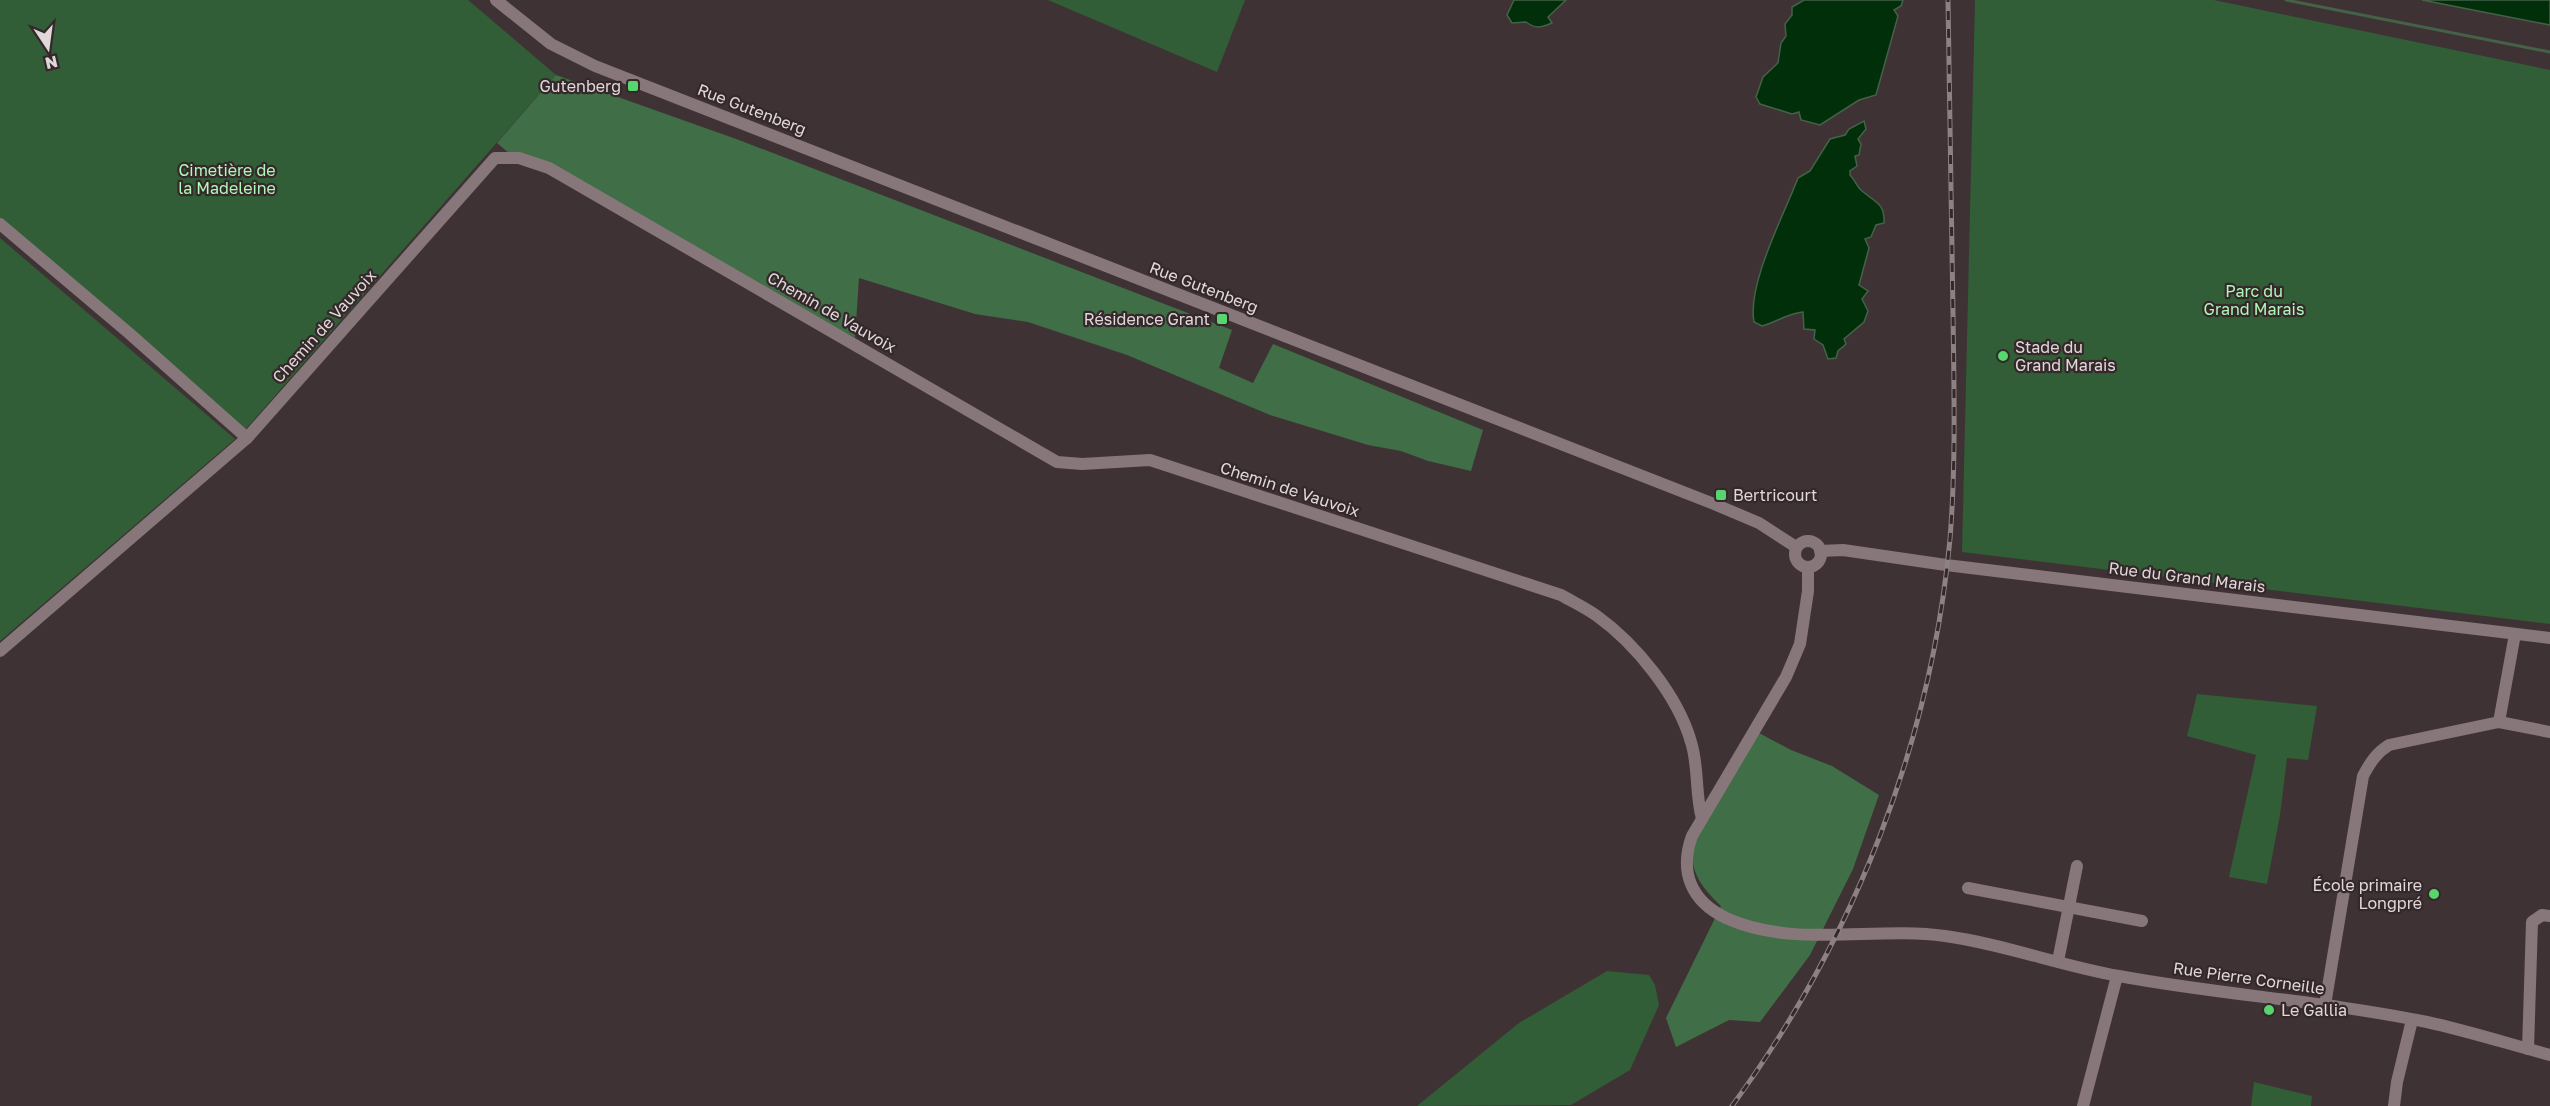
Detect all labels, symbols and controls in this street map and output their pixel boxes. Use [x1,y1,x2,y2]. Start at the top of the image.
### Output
north arrow [18,18,78,78]
text: N [43,52,60,74]
place label: Gutenberg [539,76,621,96]
marker: Gutenberg [626,79,640,93]
street label: Rue Gutenberg [695,79,809,139]
park label: Cimetière de la Madeleine [178,160,276,198]
street label: Rue Gutenberg [1147,257,1261,317]
street label: Chemin de Vauvoix [268,265,380,387]
street label: Chemin de Vauvoix [764,267,900,357]
park label: Parc du Grand Marais [2204,281,2304,319]
place label: Résidence Grant [1084,309,1210,329]
marker: Résidence Grant [1215,312,1229,326]
place label: Stade du Grand Marais [2015,337,2116,375]
marker: Stade du Grand Marais [1996,349,2010,363]
street label: Chemin de Vauvoix [1218,457,1362,521]
place label: Bertricourt [1733,485,1817,505]
marker: Bertricourt [1714,488,1728,502]
street label: Rue du Grand Marais [2107,557,2267,597]
place label: École primaire Longpré [2313,875,2422,913]
marker: École primaire Longpré [2427,887,2441,901]
street label: Rue Pierre Corneille [2172,957,2326,999]
place label: Le Gallia [2281,1000,2347,1020]
marker: Le Gallia [2262,1003,2276,1017]

